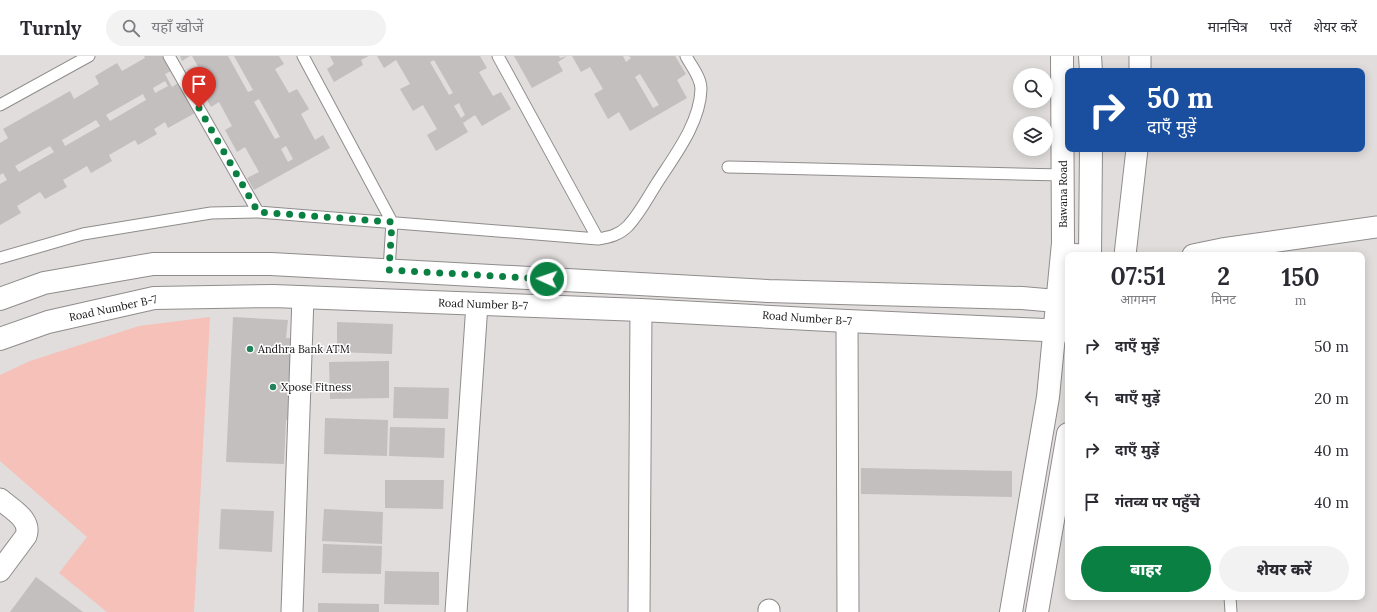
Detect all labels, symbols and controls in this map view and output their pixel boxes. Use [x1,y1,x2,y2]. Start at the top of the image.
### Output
search box [106,10,386,46]
text: Turnly [20,16,82,40]
icon: search [120,17,142,39]
text: यहाँ खोजें [152,17,203,36]
text: मानचित्र [1208,18,1248,36]
text: परतें [1270,18,1291,36]
text: शेयर करें [1313,18,1357,36]
pin [182,67,216,108]
map controls [1013,68,1053,156]
button: search [1013,68,1053,108]
icon: arrive [188,73,210,95]
text: 50 m [1147,80,1213,116]
icon: right [1081,84,1133,136]
text: दाएँ मुड़ें [1147,115,1196,138]
button: layers [1013,116,1053,156]
street label: Bawana Road [1056,160,1070,228]
position arrow [526,258,568,300]
text: 07:51 [1110,261,1166,292]
text: 2 [1217,261,1230,292]
text: 150 [1282,262,1320,293]
text: आगमन [1120,291,1156,308]
text: मिनट [1211,291,1236,308]
street label: Road Number B-7 [68,292,158,324]
text: m [1295,292,1306,309]
street label: Road Number B-7 [438,295,528,313]
street label: Road Number B-7 [762,308,852,328]
icon: right [1081,335,1103,357]
text: दाएँ मुड़ें [1115,336,1159,355]
text: 50 m [1314,337,1349,356]
place label: Andhra Bank ATM [257,342,350,356]
marker: Andhra Bank ATM [245,344,255,354]
place label: Xpose Fitness [281,380,351,394]
marker: Xpose Fitness [268,382,278,392]
icon: left [1081,387,1103,409]
text: बाएँ मुड़ें [1115,388,1160,407]
text: 20 m [1314,389,1349,408]
icon: right [1081,439,1103,461]
text: दाएँ मुड़ें [1115,440,1159,459]
text: 40 m [1314,441,1349,460]
icon: arrive [1081,491,1103,513]
text: गंतव्य पर पहुँचे [1115,492,1200,511]
text: 40 m [1314,493,1349,512]
button: बाहर [1081,546,1211,592]
button: शेयर करें [1219,546,1349,592]

